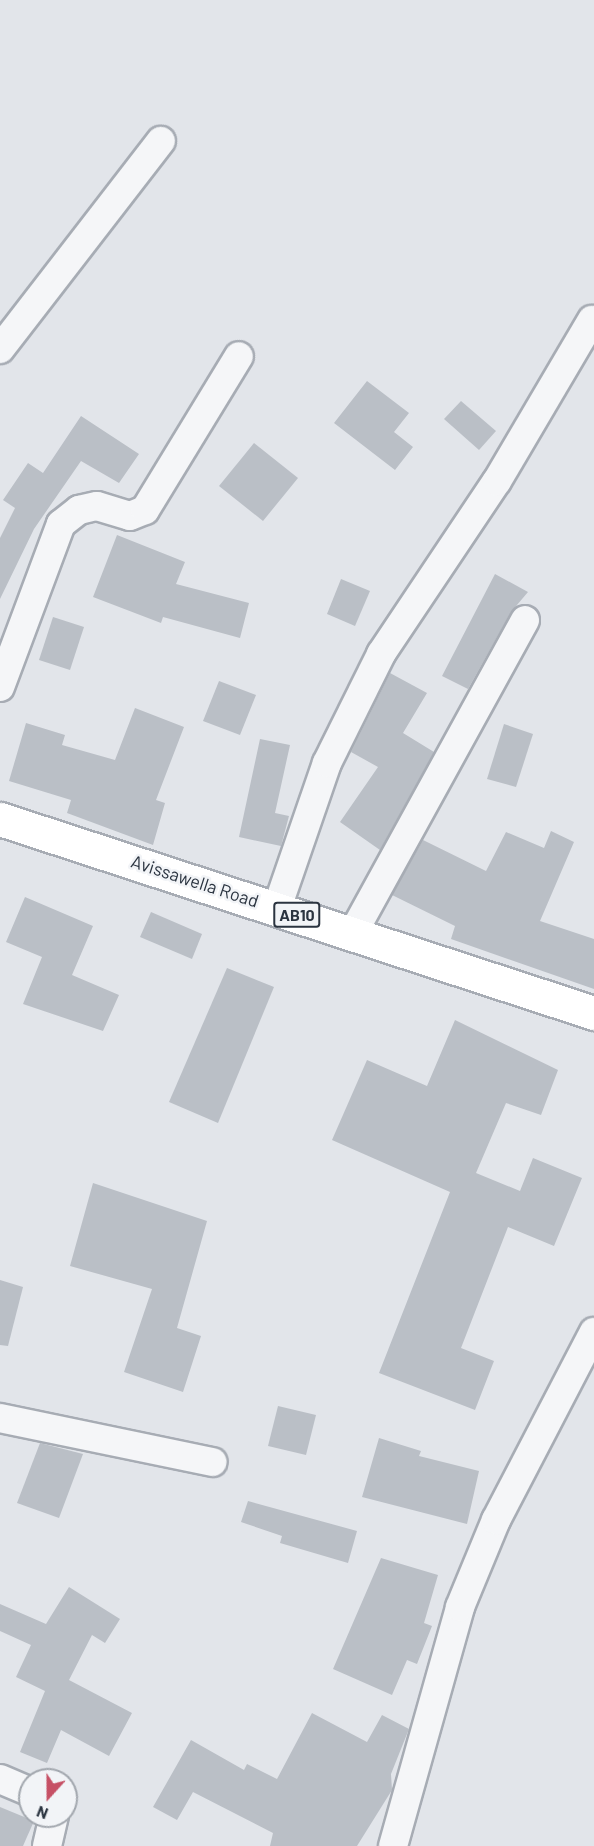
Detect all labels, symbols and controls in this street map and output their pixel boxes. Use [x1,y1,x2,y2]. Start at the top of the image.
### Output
street label: Avissawella Road [128,850,262,912]
road number: AB10 [273,902,321,928]
north arrow [18,1768,78,1828]
text: N [34,1803,50,1824]

